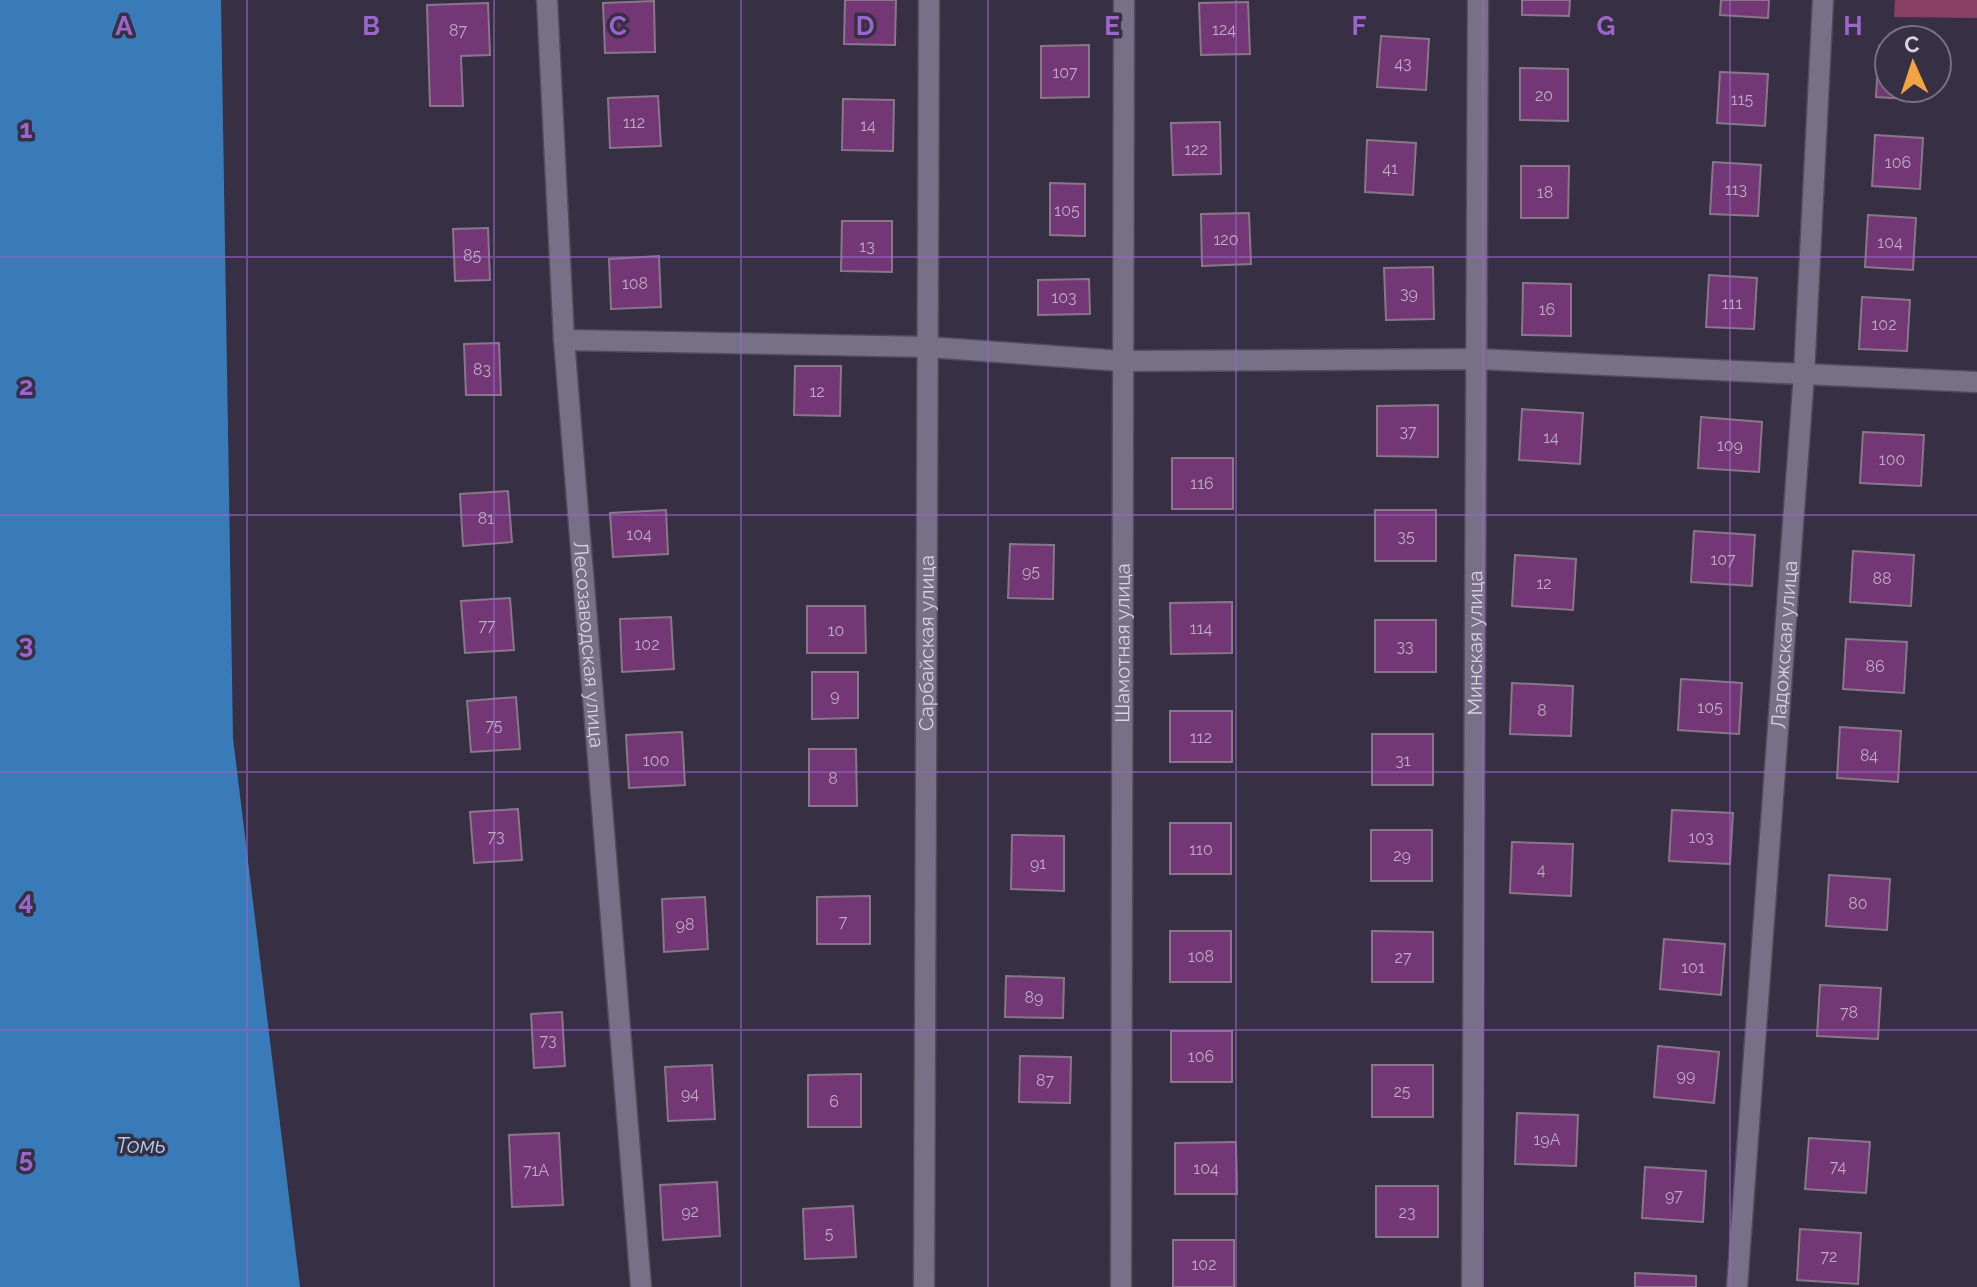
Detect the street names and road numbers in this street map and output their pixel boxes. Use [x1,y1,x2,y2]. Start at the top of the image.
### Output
street label: Лесозаводская улица [568,540,609,749]
street label: Сарбайская улица [914,555,939,731]
street label: Ладожская улица [1766,560,1802,730]
street label: Шамотная улица [1110,563,1135,723]
street label: Минская улица [1463,570,1487,716]

